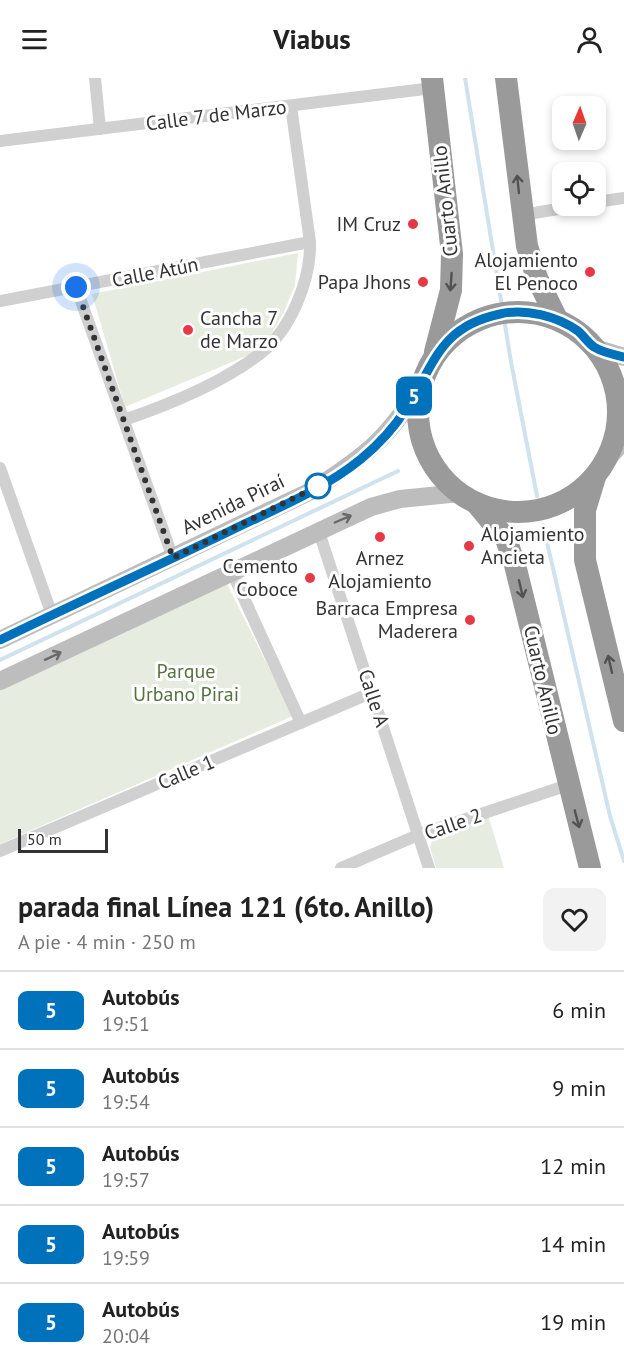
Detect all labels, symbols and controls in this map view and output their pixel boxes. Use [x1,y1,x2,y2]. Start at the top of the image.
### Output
text: Viabus [273,22,351,56]
icon: menu [18,23,51,56]
icon: person [573,23,606,56]
street label: Calle 7 de Marzo [144,93,288,137]
north arrow [552,96,606,150]
map controls [552,96,606,216]
street label: Cuarto Anillo [426,144,464,258]
button: locate [552,162,606,216]
one-way arrow [512,174,523,194]
place label: IM Cruz [336,211,401,237]
marker: IM Cruz [406,217,420,231]
place label: Alojamiento El Penoco [475,247,578,296]
street label: Calle Atún [110,251,200,293]
marker: Alojamiento El Penoco [583,265,597,279]
place label: Papa Jhons [318,269,411,295]
your location [61,272,91,302]
one-way arrow [445,272,456,292]
marker: Papa Jhons [416,275,430,289]
place label: Cancha 7 de Marzo [200,305,278,354]
marker: Cancha 7 de Marzo [181,323,195,337]
line badge: 5 [394,376,434,416]
text: 5 [408,383,420,410]
street label: Avenida Piraí [177,468,289,540]
unlabelled marker [305,473,331,499]
one-way arrow [333,513,352,524]
place label: Alojamiento Ancieta [481,521,585,570]
marker: Arnez Alojamiento [373,530,387,544]
marker: Alojamiento Ancieta [462,539,476,553]
place label: Arnez Alojamiento [328,545,432,594]
place label: Cemento Coboce [223,553,298,602]
marker: Cemento Coboce [303,571,317,585]
one-way arrow [516,579,528,598]
place label: Barraca Empresa Maderera [316,595,458,644]
marker: Barraca Empresa Maderera [463,613,477,627]
street label: Cuarto Anillo [518,623,568,737]
one-way arrow [43,649,61,661]
one-way arrow [603,655,615,674]
park label: Parque Urbano Pirai [133,658,239,707]
street label: Calle A [352,666,396,730]
street label: Calle 1 [154,748,218,796]
street label: Calle 2 [421,802,485,846]
one-way arrow [572,810,583,829]
scale bar [18,826,108,854]
text: 50 m [27,829,62,849]
text: parada final Línea 121 (6to. Anillo) [18,888,434,925]
button: heart [543,888,606,951]
text: A pie · 4 min · 250 m [18,929,196,955]
text: Autobús [102,983,179,1011]
text: 6 min [552,996,606,1024]
text: 5 [45,997,57,1024]
text: 19:51 [102,1011,150,1037]
text: Autobús [102,1061,179,1089]
text: 9 min [552,1074,606,1102]
text: 5 [45,1075,57,1102]
text: 19:54 [102,1089,150,1115]
text: Autobús [102,1139,179,1167]
text: 12 min [540,1152,606,1180]
text: 5 [45,1153,57,1180]
text: 19:57 [102,1167,150,1193]
text: Autobús [102,1217,179,1245]
text: 14 min [540,1230,606,1258]
text: 5 [45,1231,57,1258]
text: 19:59 [102,1245,150,1271]
text: Autobús [102,1295,179,1323]
text: 19 min [540,1308,606,1336]
text: 5 [45,1309,57,1336]
text: 20:04 [102,1323,150,1349]

